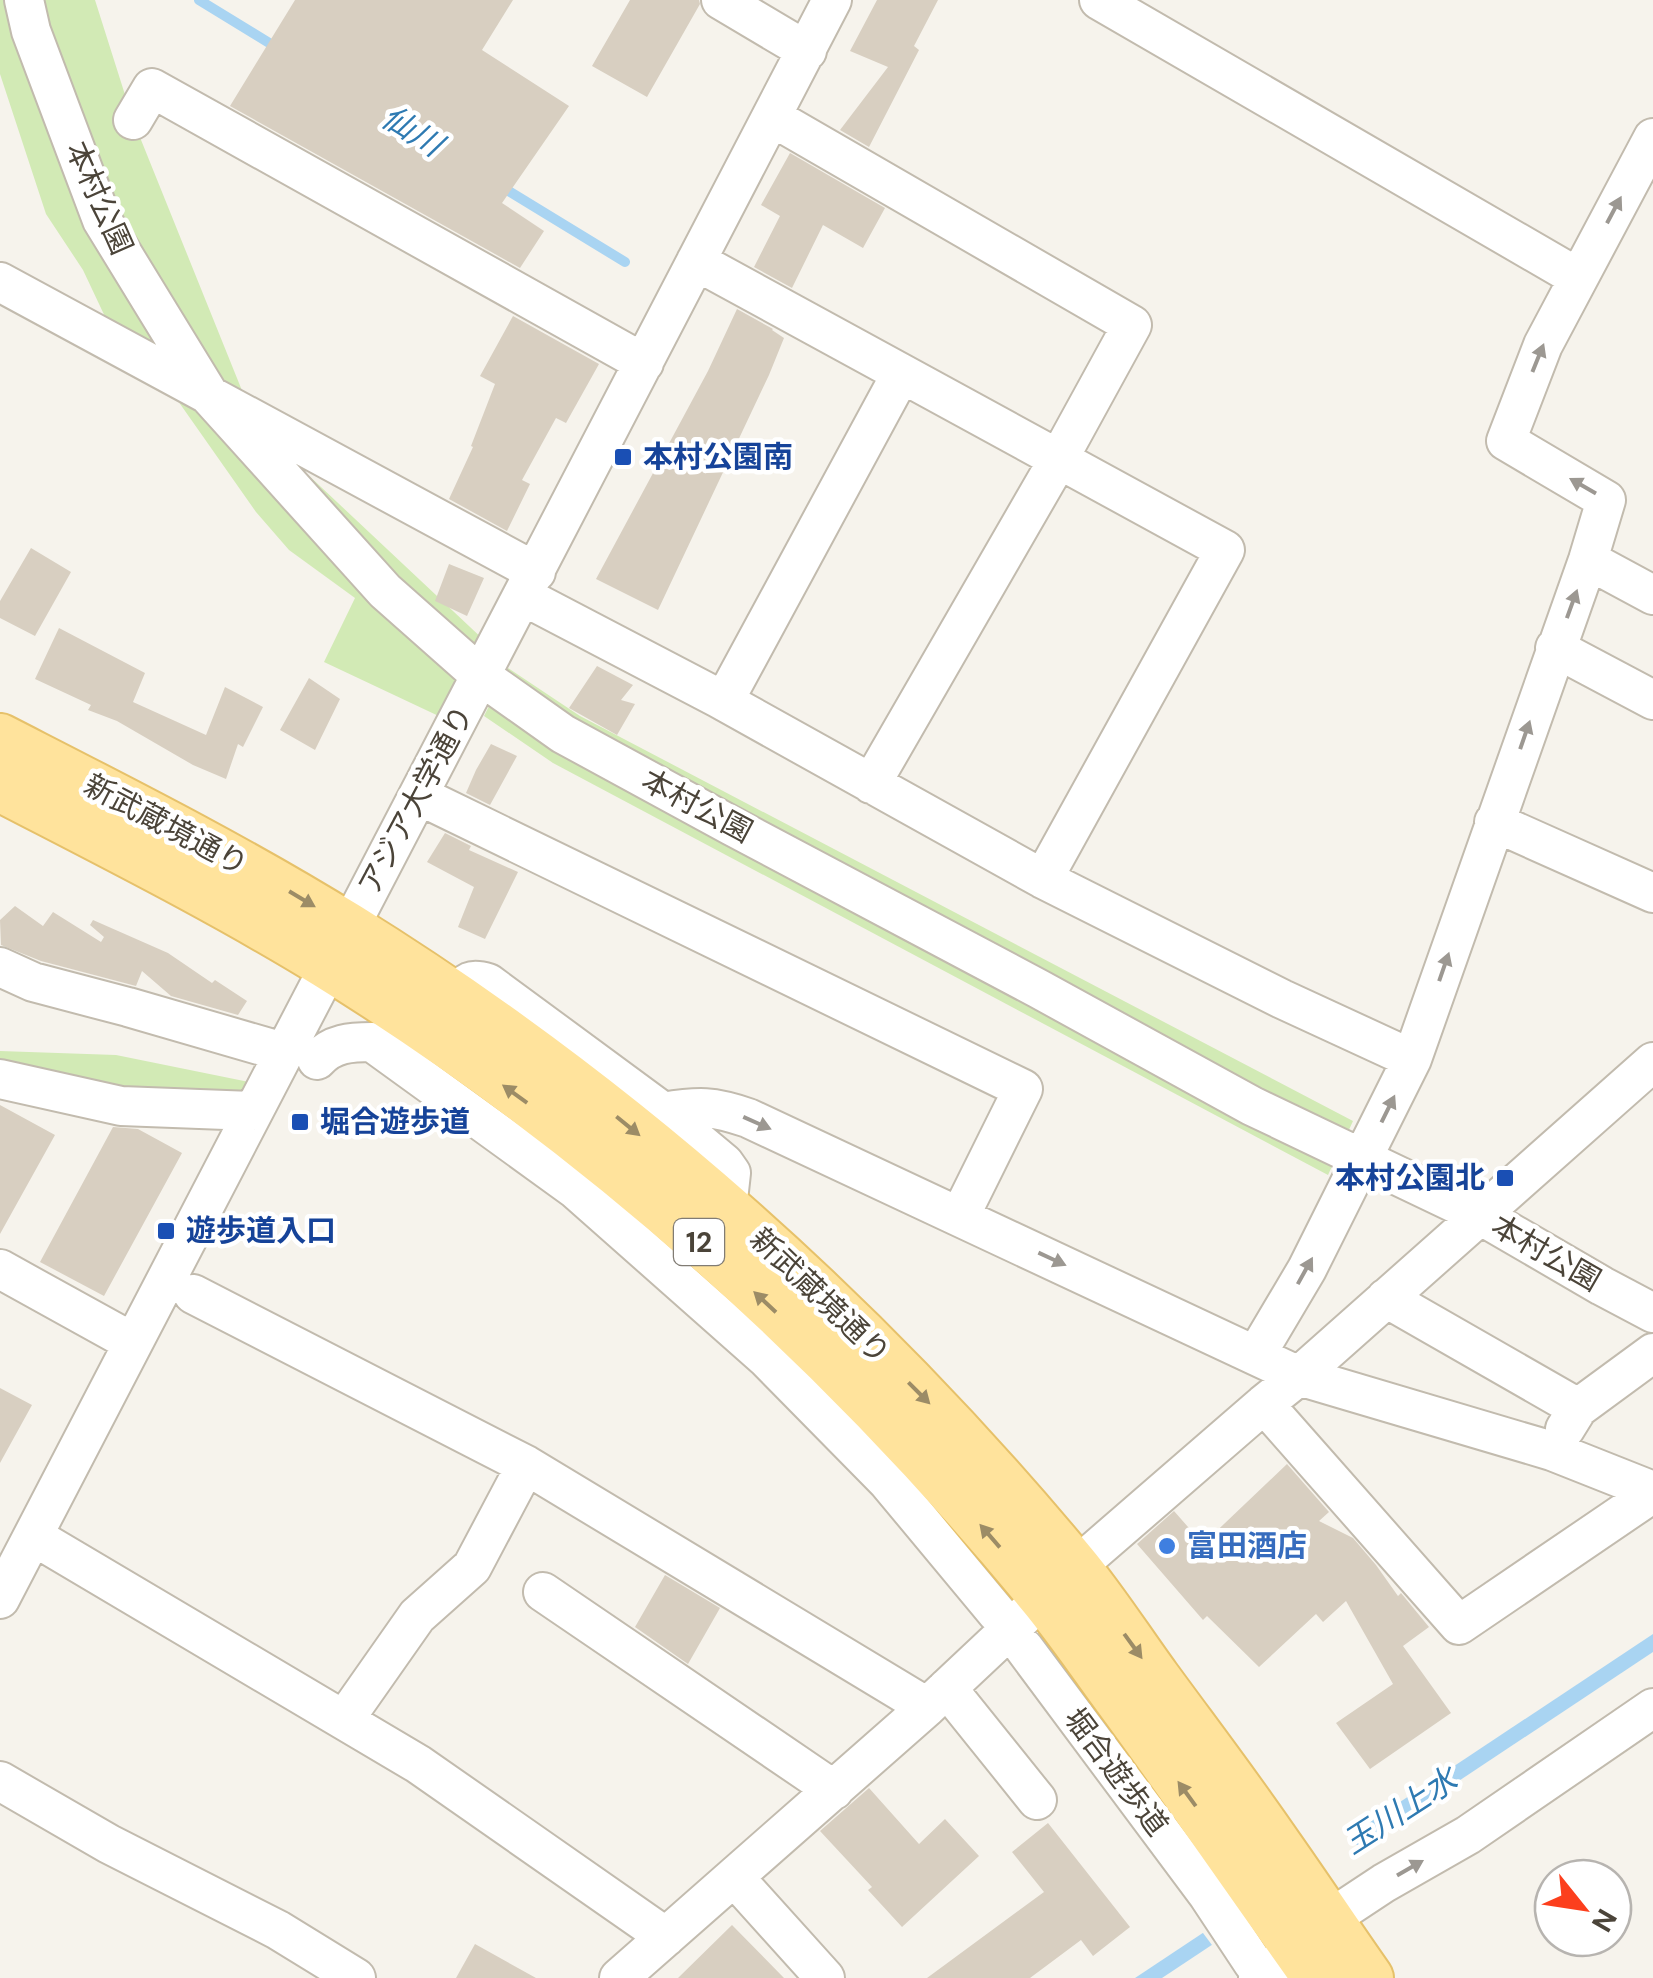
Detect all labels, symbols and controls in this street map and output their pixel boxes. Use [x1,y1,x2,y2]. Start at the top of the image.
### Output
water label: 仙川 [374,96,453,167]
street label: 本村公園 [57,135,142,261]
one-way arrow [1605,195,1622,224]
one-way arrow [1531,343,1547,373]
place label: 本村公園南 [643,437,793,476]
marker: 本村公園南 [612,446,634,468]
one-way arrow [1569,478,1597,495]
one-way arrow [1564,589,1580,619]
street label: アジア大学通り [349,698,482,901]
one-way arrow [1518,720,1533,750]
street label: 本村公園 [635,760,759,851]
street label: 新武蔵境通り [78,765,255,884]
one-way arrow [288,890,316,907]
one-way arrow [1437,952,1452,982]
one-way arrow [502,1085,528,1104]
one-way arrow [1379,1094,1396,1123]
place label: 堀合遊歩道 [320,1102,470,1141]
marker: 堀合遊歩道 [289,1111,311,1133]
one-way arrow [615,1115,640,1136]
one-way arrow [742,1115,772,1131]
place label: 本村公園北 [1335,1158,1485,1197]
marker: 本村公園北 [1494,1167,1516,1189]
street label: 本村公園 [1485,1206,1608,1299]
place label: 遊歩道入口 [186,1211,336,1250]
road number: 12 [674,1219,724,1265]
street label: 新武蔵境通り [742,1219,899,1372]
marker: 遊歩道入口 [155,1220,177,1242]
one-way arrow [1037,1251,1067,1267]
one-way arrow [1296,1257,1314,1285]
one-way arrow [753,1291,777,1314]
one-way arrow [907,1380,930,1404]
one-way arrow [979,1524,1001,1549]
place label: 富田酒店 [1187,1526,1307,1565]
marker: 富田酒店 [1156,1535,1178,1557]
one-way arrow [1123,1633,1142,1659]
street label: 堀合遊歩道 [1056,1700,1177,1843]
water label: 玉川上水 [1335,1757,1468,1863]
one-way arrow [1178,1781,1197,1807]
north arrow [1533,1858,1633,1958]
one-way arrow [1396,1859,1424,1877]
text: N [1583,1902,1625,1938]

